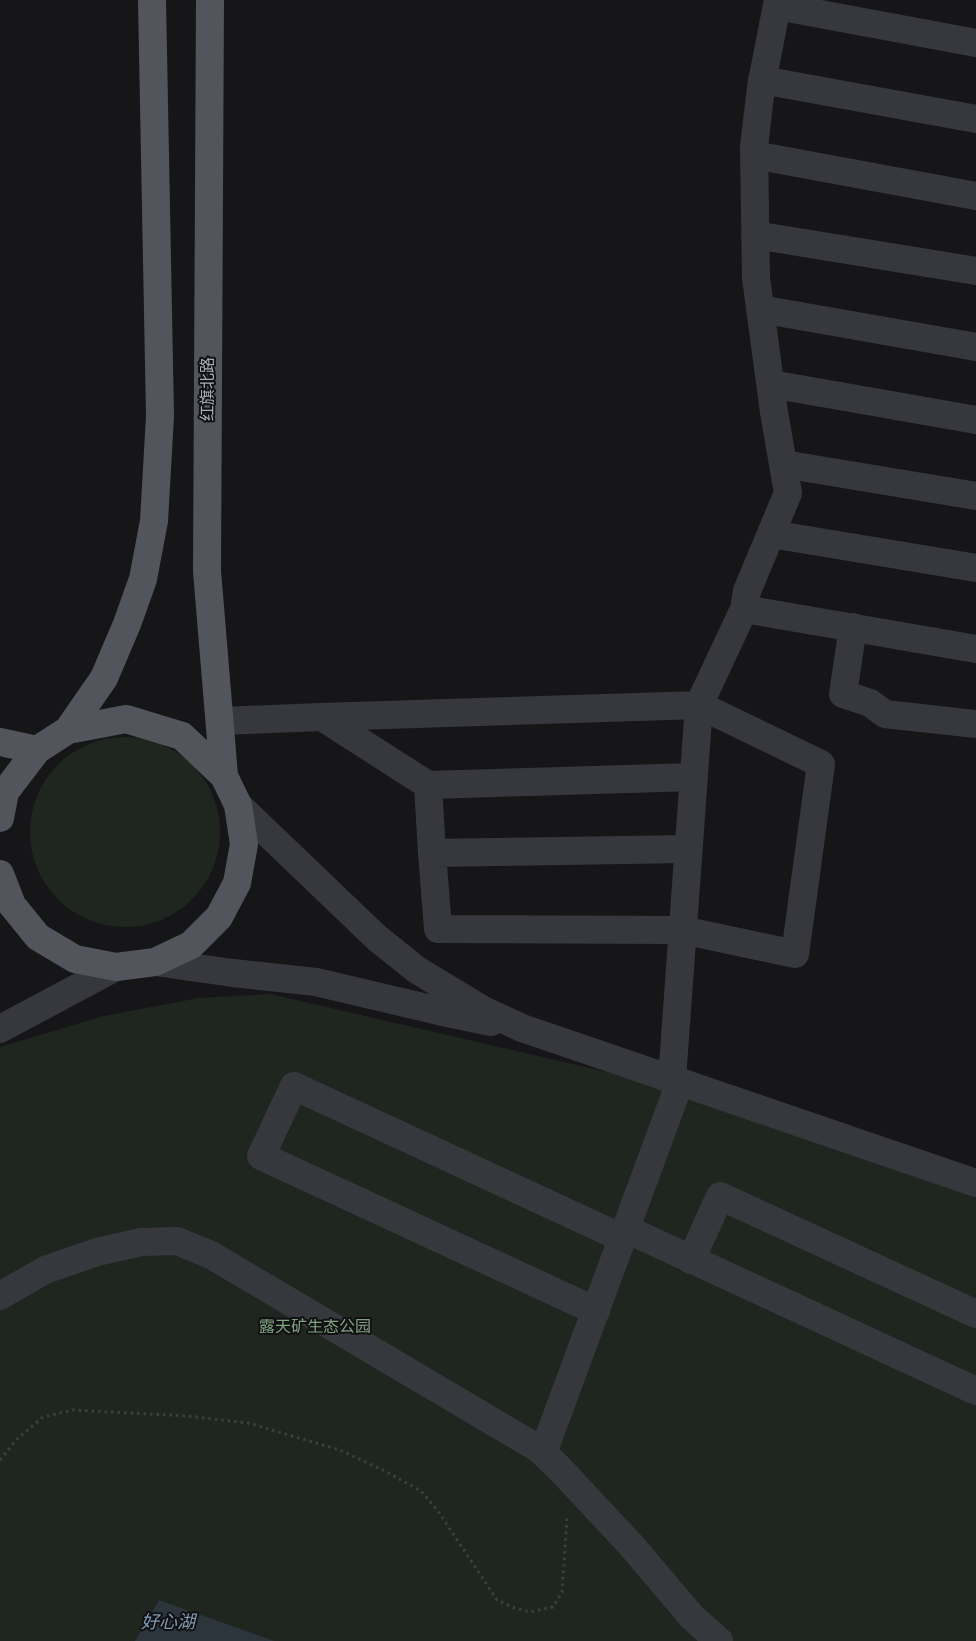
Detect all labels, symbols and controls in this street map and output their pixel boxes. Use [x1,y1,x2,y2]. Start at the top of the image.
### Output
street label: 红旗北路 [198,357,218,421]
park label: 露天矿生态公园 [259,1317,371,1337]
water label: 好心湖 [141,1612,195,1634]

